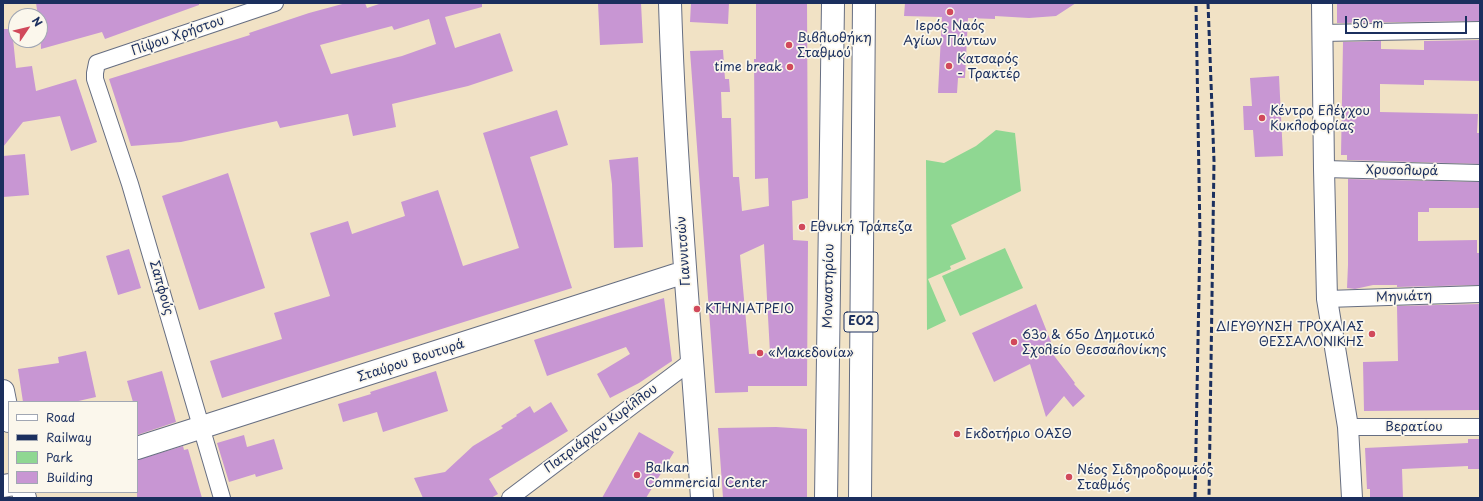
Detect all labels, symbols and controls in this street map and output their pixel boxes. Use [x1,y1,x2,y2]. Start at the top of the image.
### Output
marker: Ιερός Ναός Αγίων Πάντων [945,7,955,17]
north arrow [8,8,48,48]
scale bar [1347,8,1469,34]
text: N [28,13,47,30]
street label: Πίψου Χρήστου [130,13,226,59]
text: 50 m [1352,14,1383,32]
place label: Ιερός Ναός Αγίων Πάντων [903,18,997,49]
place label: Βιβλιοθήκη Σταθμού [797,30,872,61]
marker: Βιβλιοθήκη Σταθμού [784,40,794,50]
place label: Κατσαρός - Τρακτέρ [957,51,1020,82]
place label: time break [714,59,782,75]
marker: Κατσαρός - Τρακτέρ [944,61,954,71]
marker: time break [785,62,795,72]
place label: Κέντρο Ελέγχου Κυκλοφορίας [1270,103,1370,134]
marker: Κέντρο Ελέγχου Κυκλοφορίας [1257,113,1267,123]
street label: Χρυσολωρά [1366,163,1438,179]
street label: Γιαννιτσών [674,216,694,286]
place label: Εθνική Τράπεζα [810,219,913,235]
marker: Εθνική Τράπεζα [797,222,807,232]
street label: Μοναστηρίου [820,243,838,329]
street label: Σαπφούς [146,259,176,317]
street label: Μηνιάτη [1376,288,1432,306]
place label: ΚΤΗΝΙΑΤΡΕΙΟ [705,301,794,317]
marker: ΚΤΗΝΙΑΤΡΕΙΟ [692,304,702,314]
road number: ΕΟ2 [844,312,878,332]
place label: ΔΙΕΥΘΥΝΣΗ ΤΡΟΧΑΙΑΣ ΘΕΣΣΑΛΟΝΙΚΗΣ [1216,319,1364,350]
place label: 63ο & 65o Δημοτικό Σχολείο Θεσσαλονίκης [1022,327,1166,358]
marker: ΔΙΕΥΘΥΝΣΗ ΤΡΟΧΑΙΑΣ ΘΕΣΣΑΛΟΝΙΚΗΣ [1367,329,1377,339]
street label: Σταύρου Βουτυρά [356,336,466,386]
marker: 63ο & 65o Δημοτικό Σχολείο Θεσσαλονίκης [1009,337,1019,347]
place label: «Μακεδονία» [768,345,854,361]
marker: «Μακεδονία» [755,348,765,358]
street label: Πατριάρχου Κυρίλλου [541,381,661,477]
legend [8,401,138,493]
text: Road [46,408,75,426]
street label: Βερατίου [1385,419,1443,435]
place label: Εκδοτήριο ΟΑΣΘ [965,426,1072,442]
text: Railway [46,428,92,446]
marker: Εκδοτήριο ΟΑΣΘ [952,429,962,439]
text: Park [46,448,73,466]
place label: Balkan Commercial Center [645,460,768,491]
place label: Νέος Σιδηροδρομικός Σταθμός [1077,462,1213,493]
text: Building [46,468,93,486]
marker: Balkan Commercial Center [632,470,642,480]
marker: Νέος Σιδηροδρομικός Σταθμός [1064,472,1074,482]

